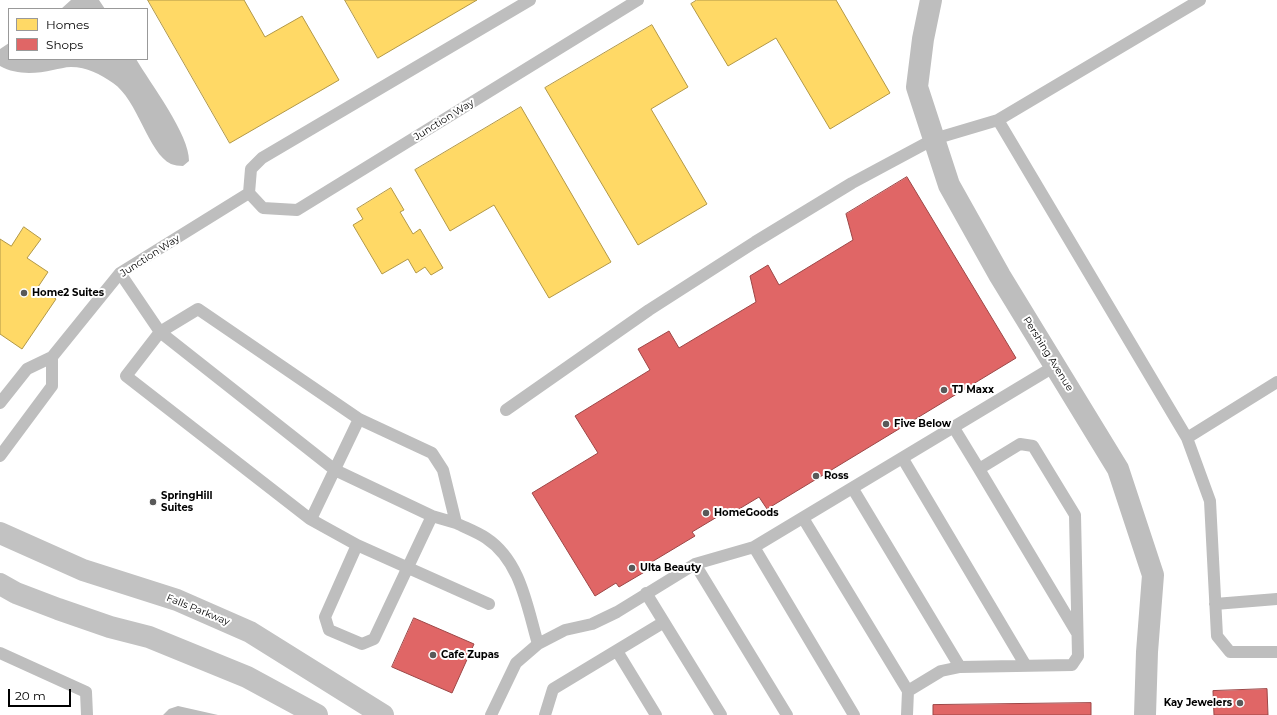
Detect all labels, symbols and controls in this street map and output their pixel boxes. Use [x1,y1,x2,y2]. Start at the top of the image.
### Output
legend [8,8,148,60]
text: Homes [46,17,89,32]
text: Shops [46,37,83,52]
street label: Junction Way [412,97,476,143]
street label: Junction Way [118,232,182,280]
place label: Home2 Suites [32,287,104,299]
marker: Home2 Suites [19,288,29,298]
street label: Pershing Avenue [1020,315,1076,393]
place label: TJ Maxx [952,384,994,396]
marker: TJ Maxx [939,385,949,395]
place label: Five Below [894,418,951,430]
marker: Five Below [881,419,891,429]
place label: Ross [824,470,849,482]
marker: Ross [811,471,821,481]
place label: SpringHill Suites [161,490,213,514]
marker: SpringHill Suites [148,497,158,507]
place label: HomeGoods [714,507,779,519]
marker: HomeGoods [701,508,711,518]
place label: Ulta Beauty [640,562,701,574]
marker: Ulta Beauty [627,563,637,573]
street label: Falls Parkway [165,592,231,628]
place label: Cafe Zupas [441,649,499,661]
marker: Cafe Zupas [428,650,438,660]
scale bar [10,681,73,707]
text: 20 m [15,688,46,703]
place label: Kay Jewelers [1164,697,1232,709]
marker: Kay Jewelers [1235,698,1245,708]

